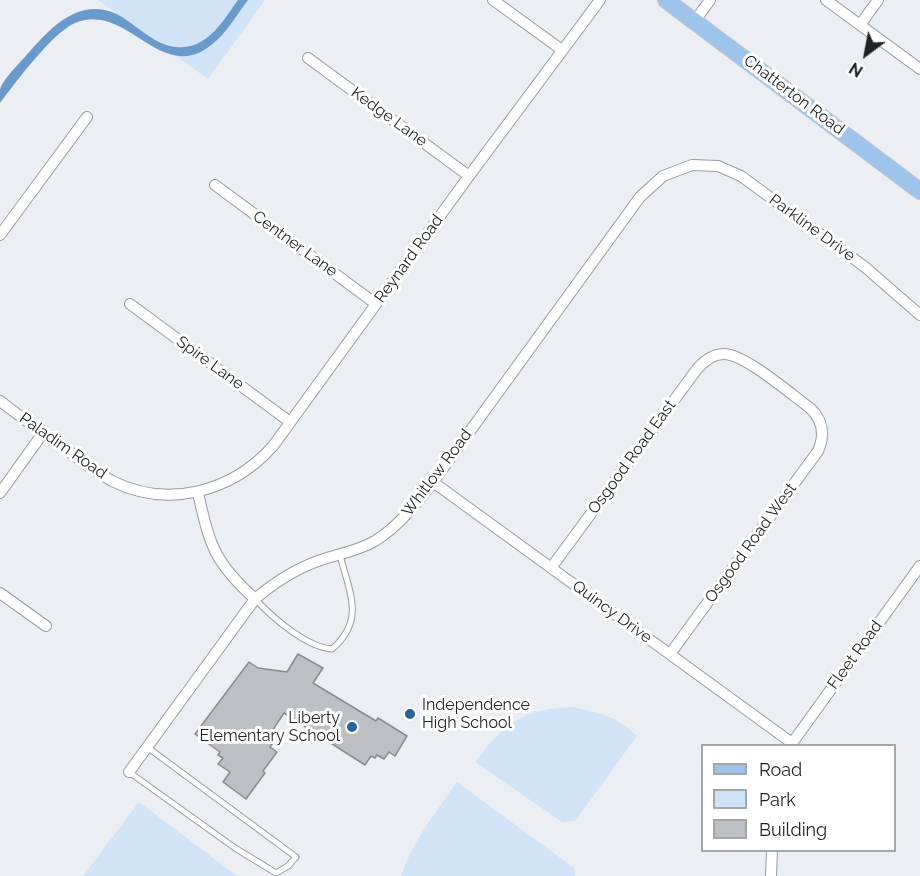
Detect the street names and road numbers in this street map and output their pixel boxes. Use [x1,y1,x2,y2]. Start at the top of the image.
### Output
street label: Chatterton Road [740,51,848,139]
street label: Kedge Lane [347,83,431,151]
street label: Parkline Drive [765,190,859,266]
street label: Centner Lane [249,207,341,281]
street label: Reynard Road [371,211,447,307]
street label: Spire Lane [173,332,247,394]
street label: Osgood Road East [584,396,680,518]
street label: Paladim Road [16,409,110,483]
street label: Whitlow Road [398,426,476,520]
street label: Osgood Road West [701,479,801,607]
street label: Quincy Drive [568,577,656,647]
street label: Fleet Road [824,617,886,693]

